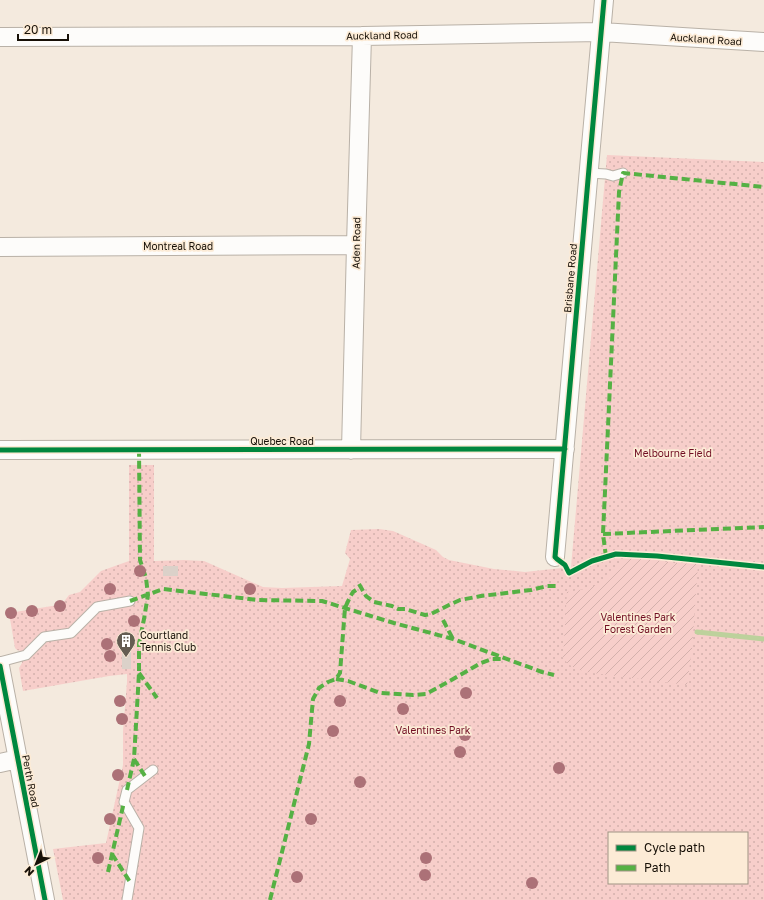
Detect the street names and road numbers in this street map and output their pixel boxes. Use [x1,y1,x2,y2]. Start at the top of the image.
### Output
street label: Auckland Road [346,28,418,42]
street label: Auckland Road [670,31,742,47]
street label: Aden Road [350,217,362,269]
street label: Montreal Road [143,240,213,252]
street label: Brisbane Road [561,243,579,313]
street label: Quebec Road [250,435,314,447]
street label: Perth Road [20,754,42,808]

